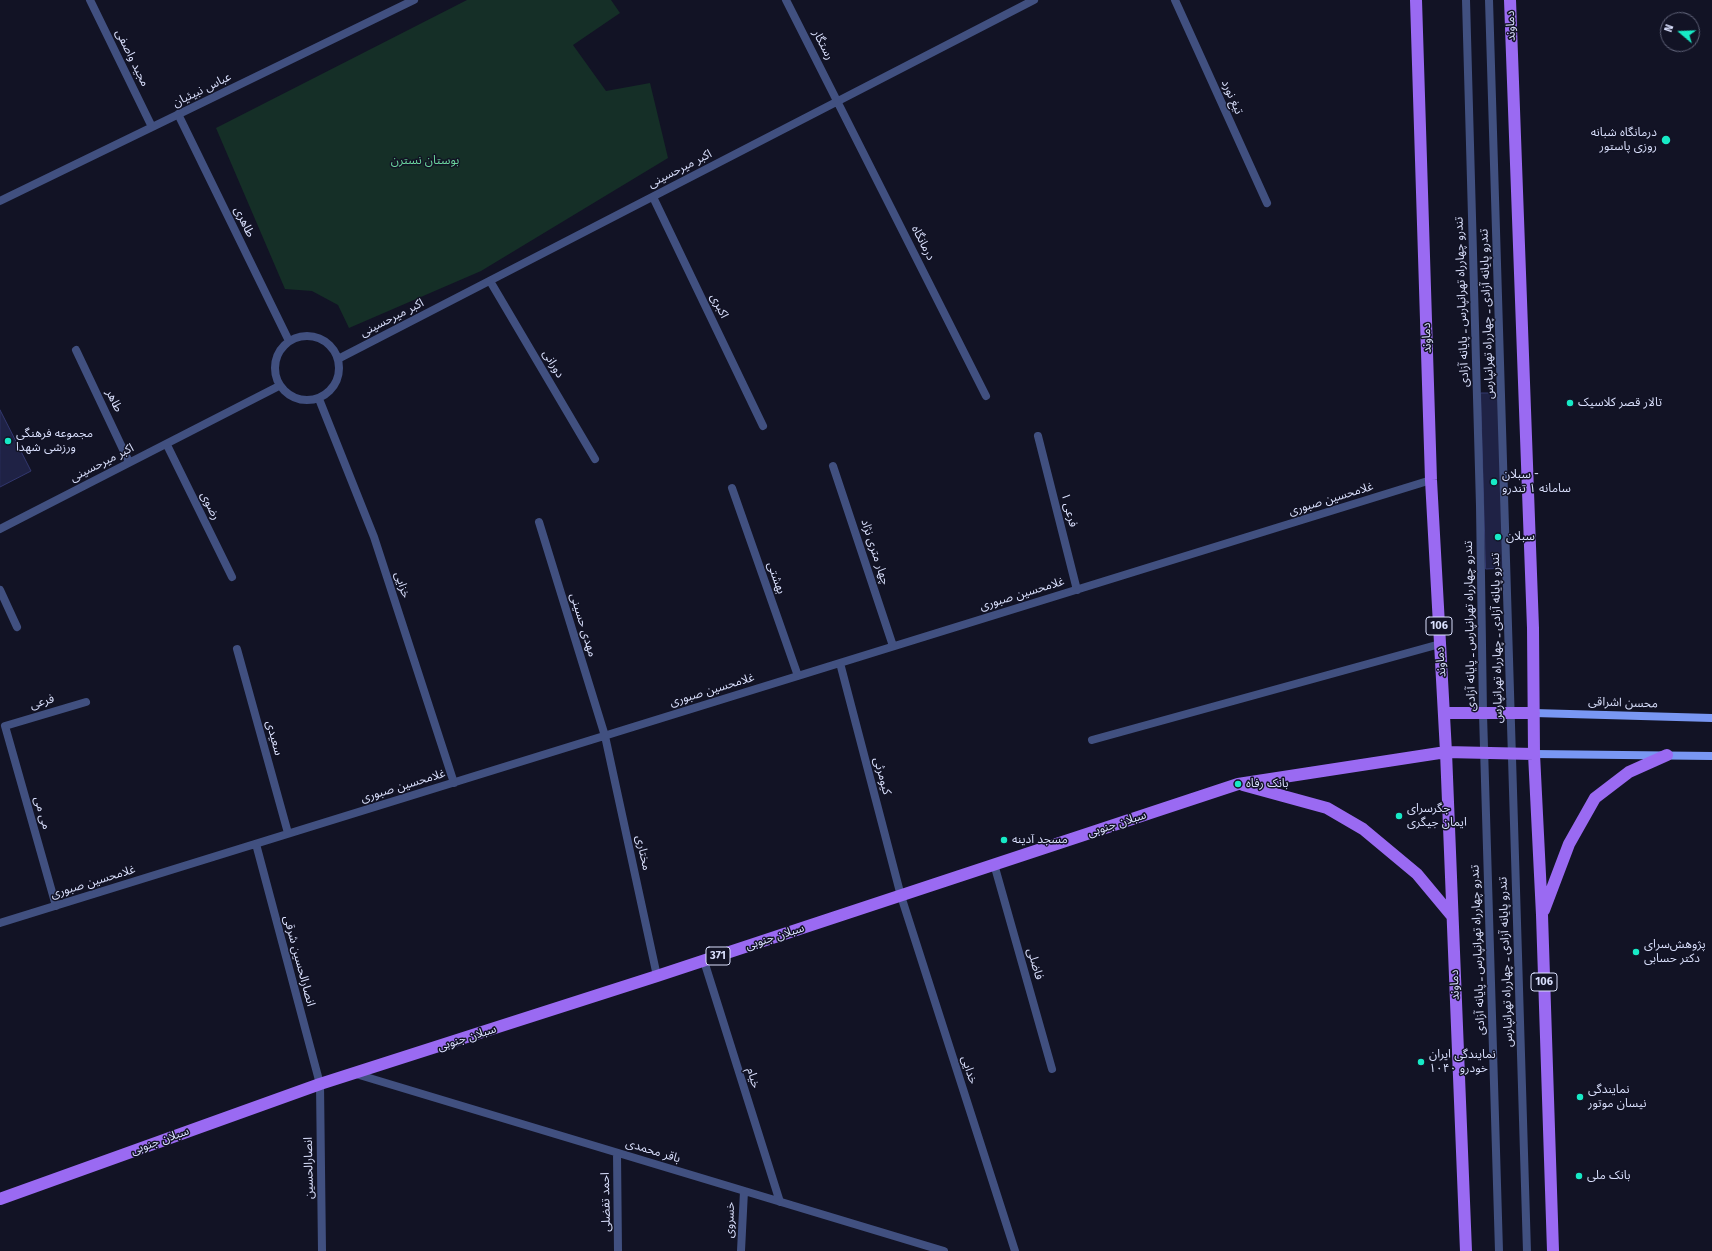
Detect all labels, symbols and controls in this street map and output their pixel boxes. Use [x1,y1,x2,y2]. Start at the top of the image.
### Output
street label: دماوند [1503,11,1519,41]
north arrow [1660,12,1700,52]
text: N [1662,23,1676,34]
street label: مجید واصفی [112,27,152,89]
street label: رستگار [809,28,837,62]
street label: عباس نبیئیان [170,70,234,110]
street label: تیغ نورد [1218,78,1246,116]
place label: درمانگاه شبانه روزی پاستور [1591,126,1657,154]
marker: درمانگاه شبانه روزی پاستور [1660,134,1672,146]
street label: اکبر میرحسینی [646,147,714,191]
park label: بوستان نسترن [391,154,459,168]
street label: طاهری [230,204,258,240]
street label: تندرو چهارراه تهرانپارس ـ پایانه آزادی [1452,217,1472,387]
street label: درمانگاه [908,223,938,263]
street label: تندرو پایانه آزادی ـ چهارراه تهرانپارس [1477,229,1497,399]
street label: اکبری [707,291,731,321]
street label: اکبر میرحسینی [358,296,426,340]
street label: دماوند [1419,323,1435,353]
street label: دورانی [539,347,567,381]
street label: طاهر [103,387,125,415]
place label: تالار قصر کلاسیک [1578,396,1662,410]
marker: تالار قصر کلاسیک [1565,398,1575,408]
place label: مجموعه فرهنگی ورزشی شهدا [16,427,93,455]
marker: مجموعه فرهنگی ورزشی شهدا [3,436,13,446]
street label: اکبر میرحسینی [68,441,136,485]
place label: سبلان - سامانه ۱ تندرو [1502,468,1571,496]
marker: سبلان - سامانه ۱ تندرو [1489,477,1499,487]
street label: غلامحسین صبوری [1287,479,1375,519]
street label: رضوی [197,490,223,522]
street label: فرعی ۱ [1058,491,1080,529]
street label: چهار متری نژاد [858,517,892,587]
place label: سبلان [1506,530,1535,544]
marker: سبلان [1493,532,1503,542]
street label: تندرو چهارراه تهرانپارس ـ پایانه آزادی [1461,541,1479,711]
street label: تندرو پایانه آزادی ـ چهارراه تهرانپارس [1488,553,1506,723]
street label: بهشتی [764,560,788,596]
street label: خزایی [391,570,413,600]
street label: غلامحسین صبوری [978,574,1066,614]
street label: مهدی حسینی [567,591,599,659]
road number: 106 [1426,617,1452,635]
street label: دماوند [1433,646,1449,678]
street label: غلامحسین صبوری [668,670,756,710]
street label: فرعی [28,692,56,712]
street label: محسن اشراقی [1588,695,1658,711]
street label: سعیدی [262,719,286,757]
street label: کیومرثی [870,756,894,796]
street label: غلامحسین صبوری [359,766,447,806]
place label: بانک رفاه [1246,777,1289,791]
marker: بانک رفاه [1233,779,1243,789]
street label: می می [30,795,54,831]
place label: جگرسرای ایمان جیگری [1407,802,1467,830]
street label: سبلان جنوبی [1086,808,1148,840]
marker: جگرسرای ایمان جیگری [1394,811,1404,821]
place label: مسجد آدینه [1012,833,1068,847]
street label: مختاری [632,834,654,872]
marker: مسجد آدینه [999,835,1009,845]
street label: غلامحسین صبوری [49,862,137,902]
street label: تندرو چهارراه تهرانپارس ـ پایانه آزادی [1468,865,1488,1035]
street label: تندرو پایانه آزادی ـ چهارراه تهرانپارس [1496,877,1516,1047]
street label: انصارالحسین شرقی [280,914,318,1008]
street label: سبلان جنوبی [744,921,806,953]
place label: پژوهش‌سرای دکتر حسابی [1644,938,1706,966]
road number: 371 [706,947,730,965]
street label: فاضلی [1024,947,1046,981]
marker: پژوهش‌سرای دکتر حسابی [1631,947,1641,957]
street label: دماوند [1447,970,1463,1000]
road number: 106 [1531,973,1557,991]
street label: سبلان جنوبی [436,1022,498,1054]
place label: نمایندگی ایران خودرو ۱۰۴۰ [1429,1048,1496,1076]
street label: خدایی [958,1054,980,1086]
marker: نمایندگی ایران خودرو ۱۰۴۰ [1416,1057,1426,1067]
street label: خیام [743,1066,763,1090]
place label: نمایندگی نیسان موتور [1588,1083,1646,1111]
marker: نمایندگی نیسان موتور [1575,1092,1585,1102]
street label: سبلان جنوبی [129,1124,191,1158]
street label: باقر محمدی [624,1136,682,1166]
street label: انصارالحسین [301,1137,317,1199]
place label: بانک ملی [1587,1169,1631,1183]
marker: بانک ملی [1574,1171,1584,1181]
street label: احمد تفضلی [598,1172,614,1232]
street label: خسروی [722,1202,738,1238]

